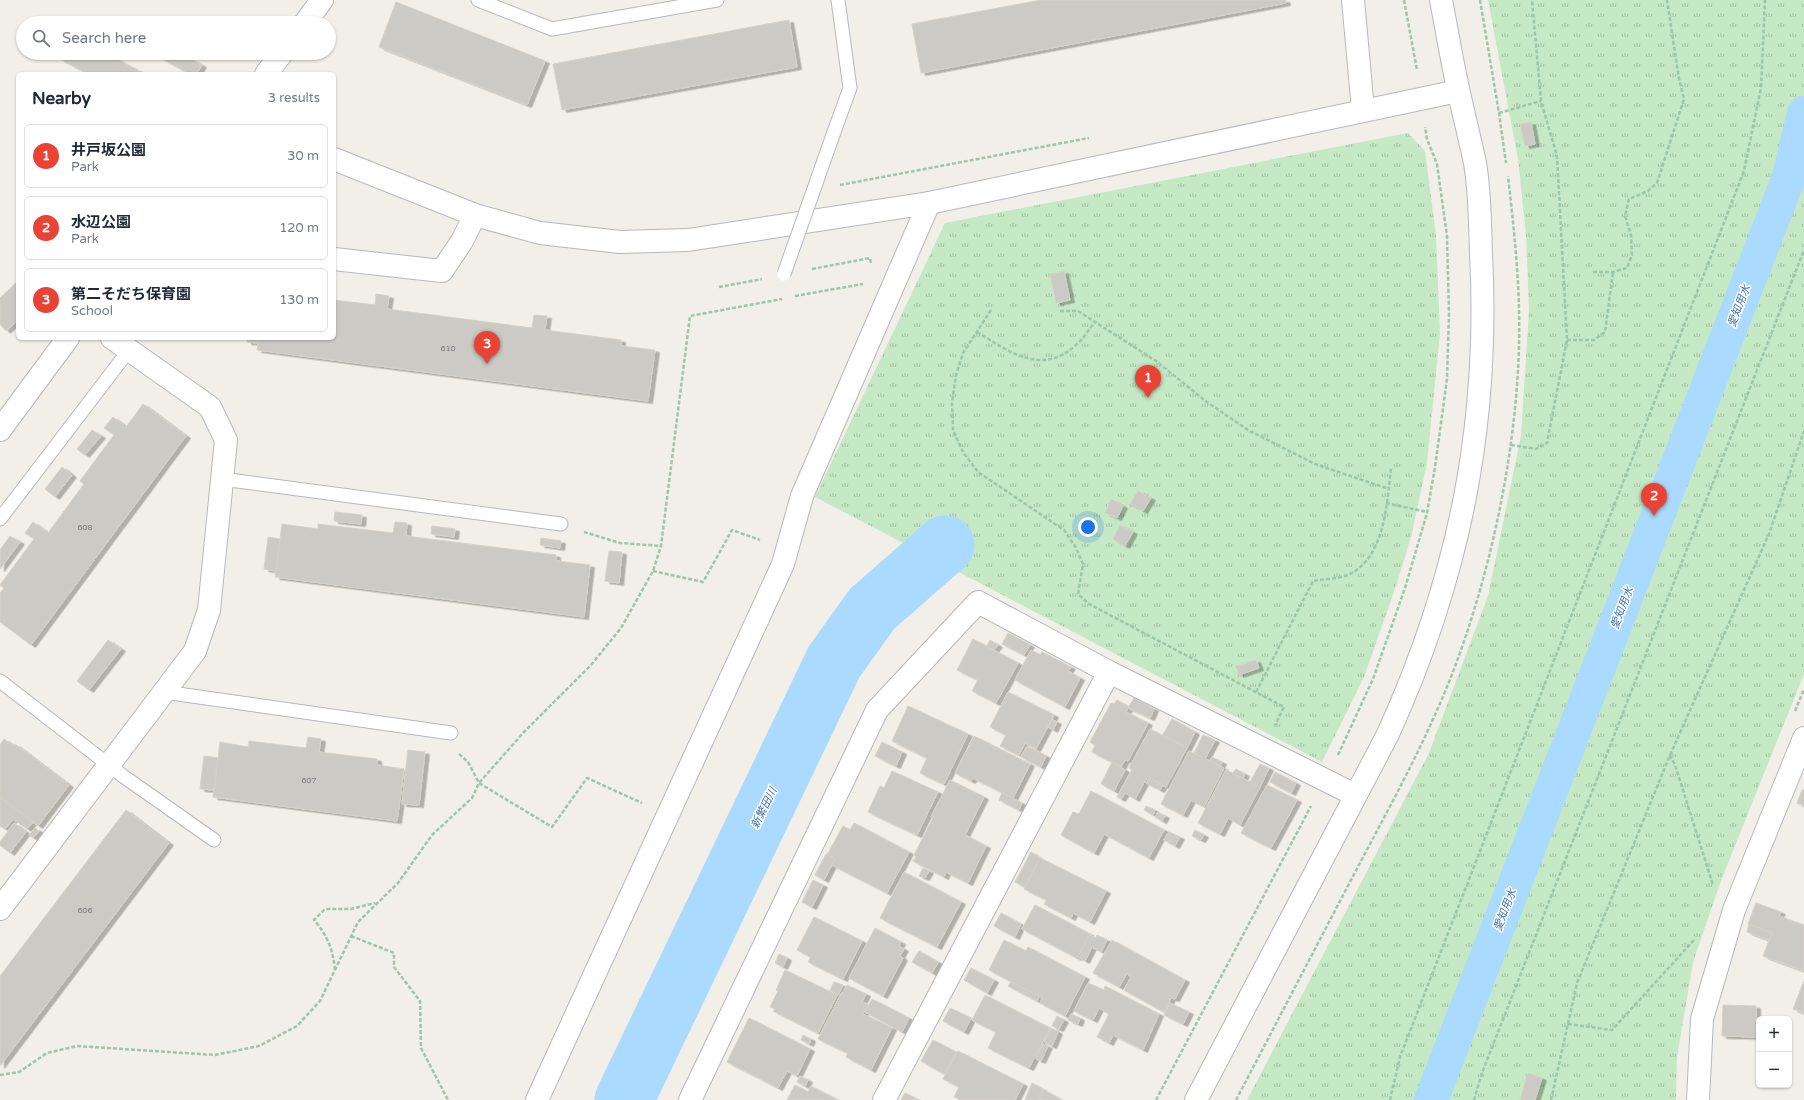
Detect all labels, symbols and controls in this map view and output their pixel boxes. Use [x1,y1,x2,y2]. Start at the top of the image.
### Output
search box [16,16,336,60]
icon: search [30,27,52,49]
text: Search here [62,29,146,47]
text: Nearby [32,88,91,109]
text: 3 results [268,90,320,106]
text: 井戸坂公園 [71,141,146,159]
text: 1 [42,148,50,164]
text: 30 m [287,148,319,164]
text: Park [71,159,99,175]
text: 水辺公園 [71,213,131,231]
text: 2 [42,220,50,236]
text: 120 m [279,220,319,236]
text: Park [71,231,99,247]
water label: 愛知用水 [1725,282,1753,329]
text: 第二そだち保育園 [71,285,191,303]
text: 3 [42,292,50,308]
text: 130 m [279,292,319,308]
text: School [71,303,113,319]
pin: 3 [474,331,500,364]
house number: 610 [440,344,456,353]
pin: 1 [1135,365,1161,398]
pin: 2 [1641,483,1667,516]
your location [1078,517,1098,537]
house number: 608 [77,523,93,532]
water label: 愛知用水 [1608,584,1636,631]
house number: 607 [301,776,317,785]
water label: 新繁田川 [749,784,780,831]
water label: 愛知用水 [1491,886,1519,933]
house number: 606 [77,906,93,915]
map controls [1756,1016,1792,1088]
button: + [1756,1016,1792,1052]
button: − [1756,1052,1792,1088]

